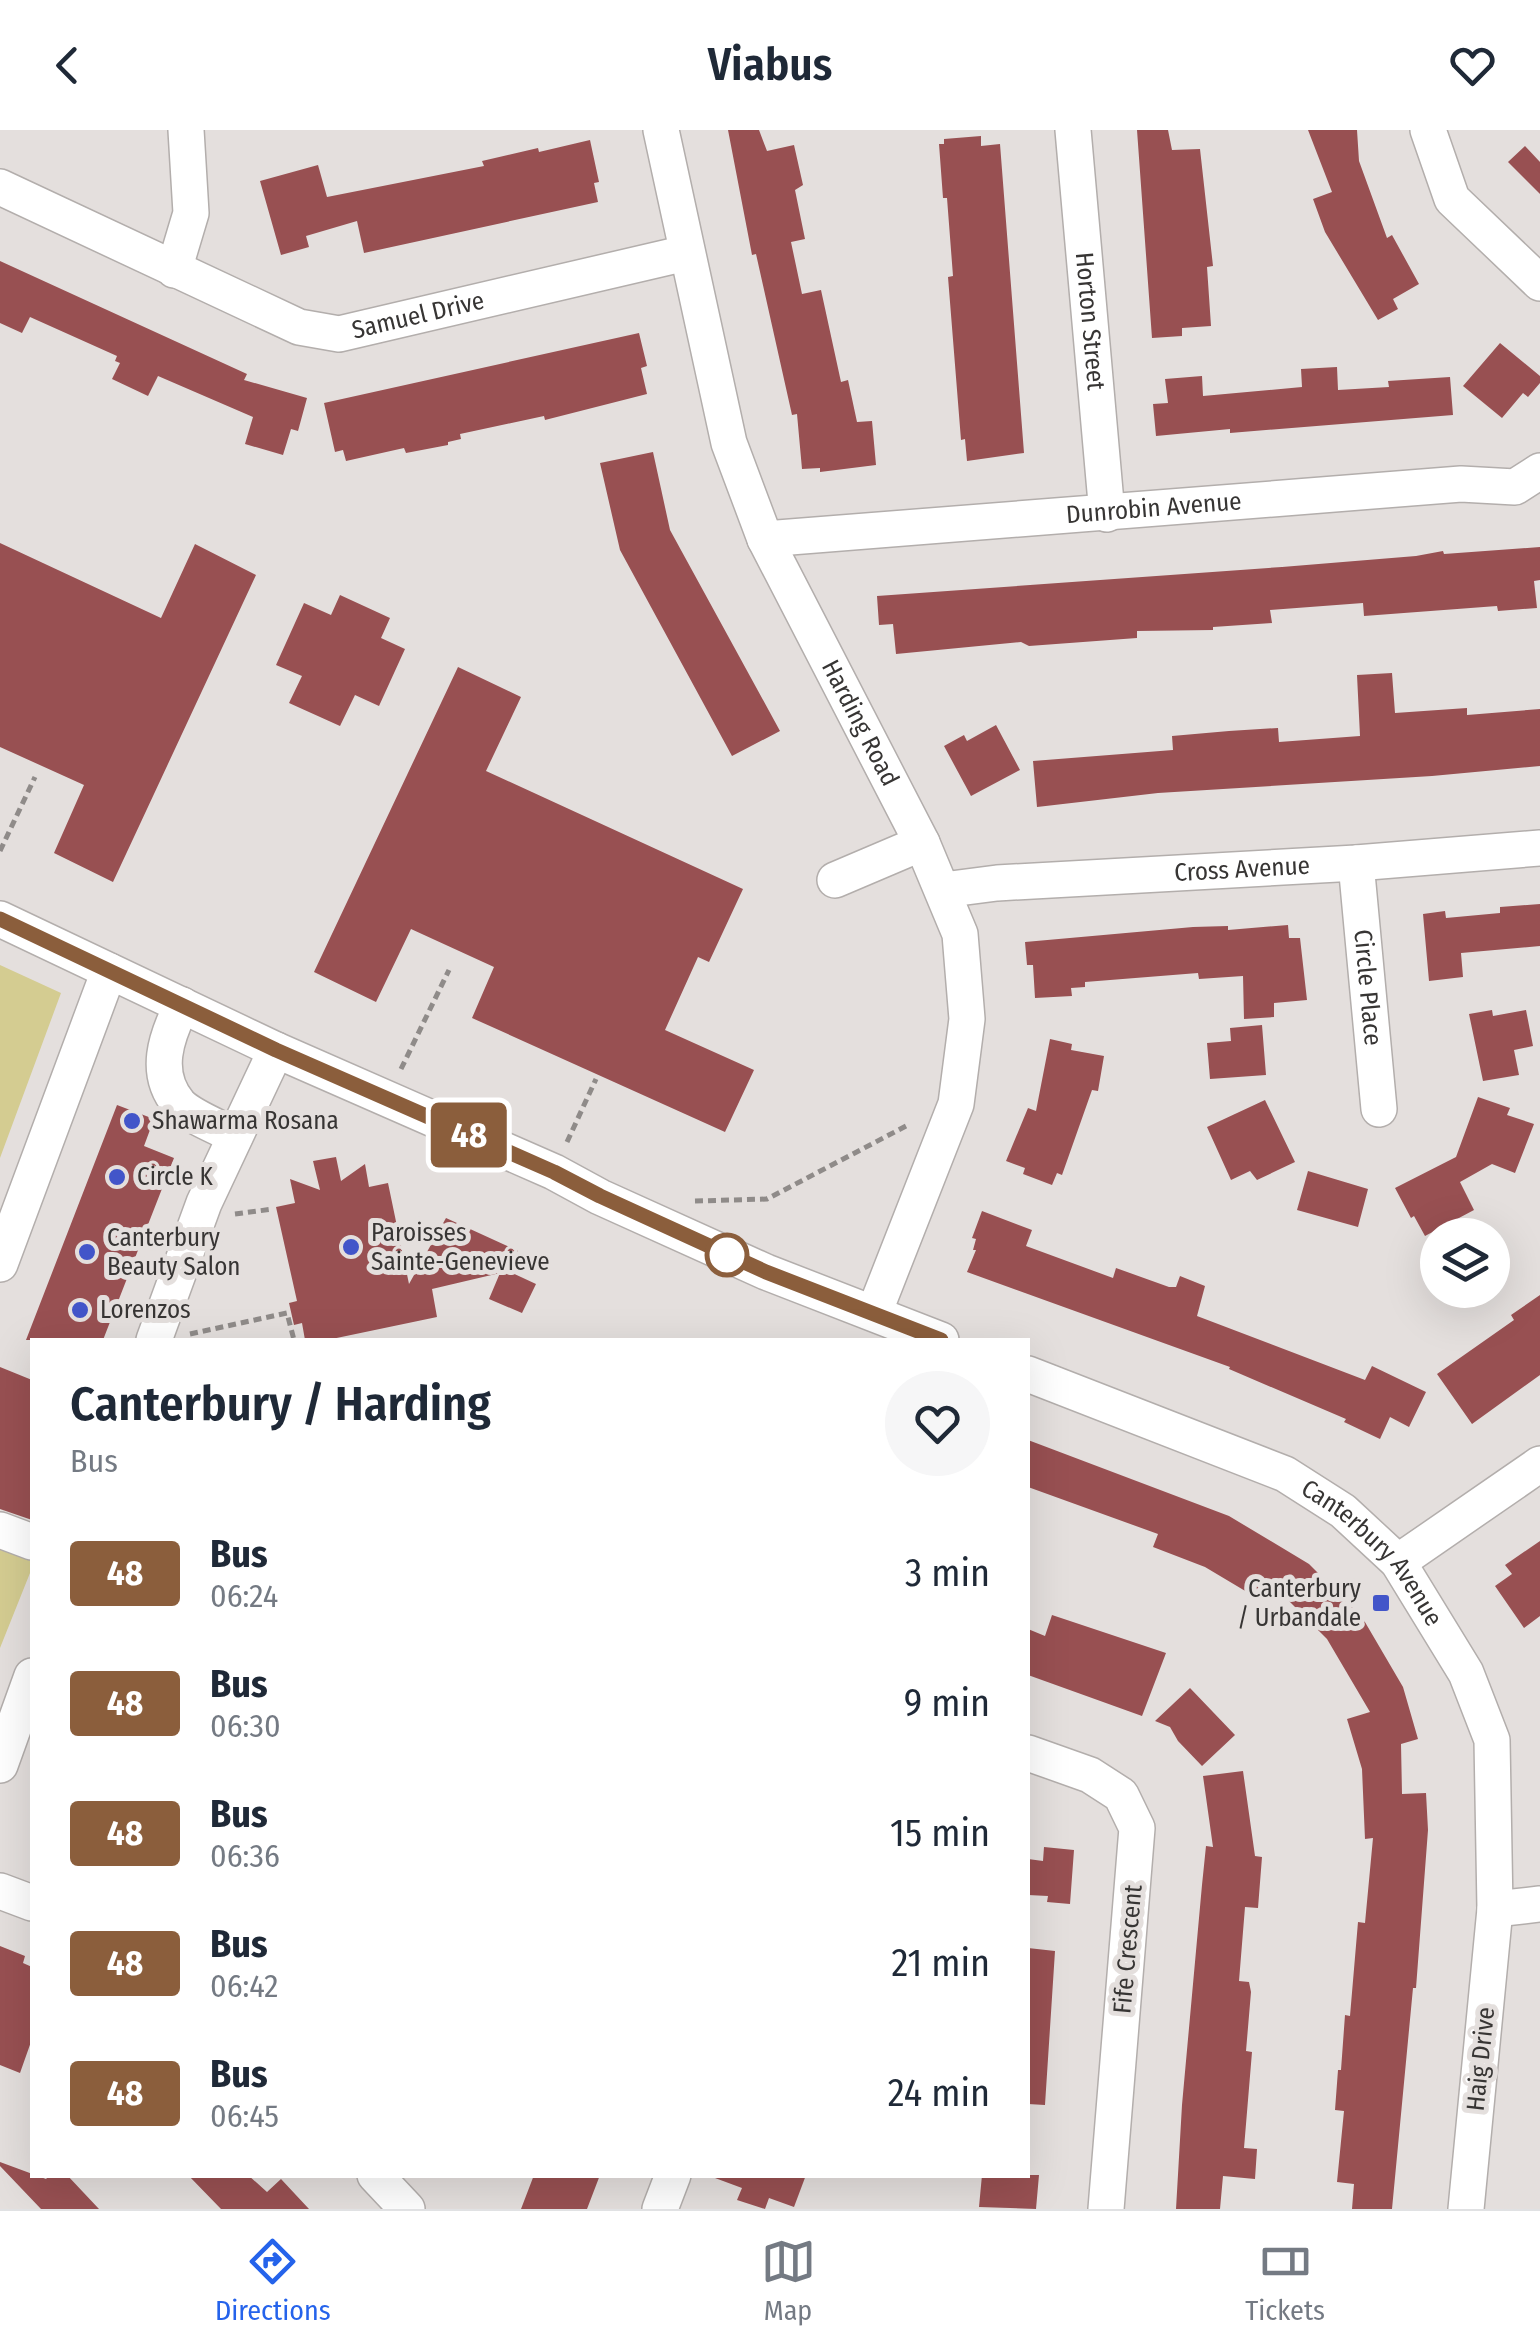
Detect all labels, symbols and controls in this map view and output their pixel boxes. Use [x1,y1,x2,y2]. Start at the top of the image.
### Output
icon: back [40,38,95,93]
text: Viabus [708,38,832,92]
icon: heart [1445,38,1500,93]
street label: Horton Street [1069,251,1111,392]
street label: Samuel Drive [349,286,487,345]
street label: Dunrobin Avenue [1065,486,1243,530]
street label: Harding Road [815,655,905,791]
street label: Cross Avenue [1174,851,1311,888]
street label: Circle Place [1347,928,1388,1047]
line badge: 48 [424,1102,514,1168]
place label: Shawarma Rosana [152,1106,339,1136]
marker: Shawarma Rosana [121,1110,143,1132]
text: 48 [451,1114,487,1156]
place label: Circle K [137,1162,213,1192]
marker: Circle K [106,1166,128,1188]
place label: Paroisses Sainte-Genevieve [371,1218,550,1277]
map controls [1420,1218,1510,1308]
button: layers [1420,1218,1510,1308]
place label: Canterbury Beauty Salon [107,1223,240,1282]
unlabelled marker [706,1234,748,1276]
marker: Paroisses Sainte-Genevieve [340,1236,362,1258]
marker: Canterbury Beauty Salon [76,1241,98,1263]
place label: Lorenzos [100,1295,191,1325]
marker: Lorenzos [69,1299,91,1321]
button: heart [885,1371,990,1476]
text: Canterbury / Harding [70,1375,491,1433]
text: Bus [70,1442,118,1480]
street label: Canterbury Avenue [1296,1473,1449,1632]
text: Bus [210,1531,268,1577]
text: 3 min [905,1550,990,1596]
text: 48 [107,1552,143,1594]
place label: Canterbury / Urbandale [1237,1574,1361,1633]
text: 06:24 [210,1577,278,1615]
marker: Canterbury / Urbandale [1370,1592,1392,1614]
text: Bus [210,1661,268,1707]
text: 9 min [904,1680,990,1726]
text: 48 [107,1682,143,1724]
text: 06:30 [210,1707,281,1745]
text: Bus [210,1791,268,1837]
text: 15 min [890,1810,990,1856]
text: 48 [107,1812,143,1854]
text: 06:36 [210,1837,280,1875]
street label: Fife Crescent [1107,1882,1149,2015]
text: Bus [210,1921,268,1967]
text: 21 min [892,1940,990,1986]
text: 48 [107,1942,143,1984]
text: 06:42 [210,1967,278,2005]
street label: Haig Drive [1461,2006,1501,2112]
text: Bus [210,2051,268,2097]
text: 24 min [888,2070,990,2116]
text: 48 [107,2072,143,2114]
text: 06:45 [210,2097,279,2135]
tab: Directions [215,2234,331,2327]
tab: Map [761,2234,816,2327]
tab: Tickets [1245,2234,1325,2327]

